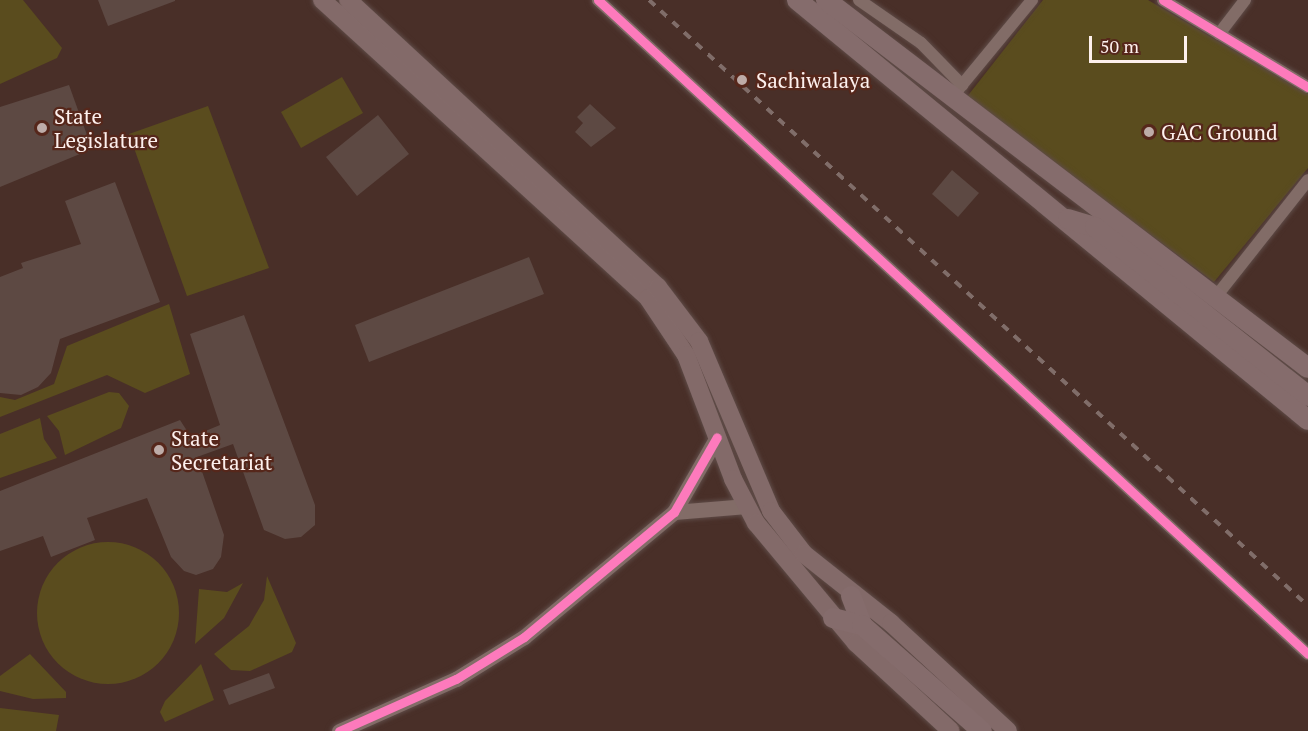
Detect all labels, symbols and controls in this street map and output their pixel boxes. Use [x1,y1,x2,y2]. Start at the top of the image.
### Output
scale bar [1092,24,1190,62]
text: 50 m [1100,34,1139,58]
place label: Sachiwalaya [756,67,870,93]
marker: Sachiwalaya [733,71,751,89]
place label: State Legislature [54,103,158,153]
place label: GAC Ground [1161,119,1278,145]
marker: State Legislature [35,121,49,135]
marker: GAC Ground [1142,125,1156,139]
place label: State Secretariat [171,425,272,475]
marker: State Secretariat [152,443,166,457]

